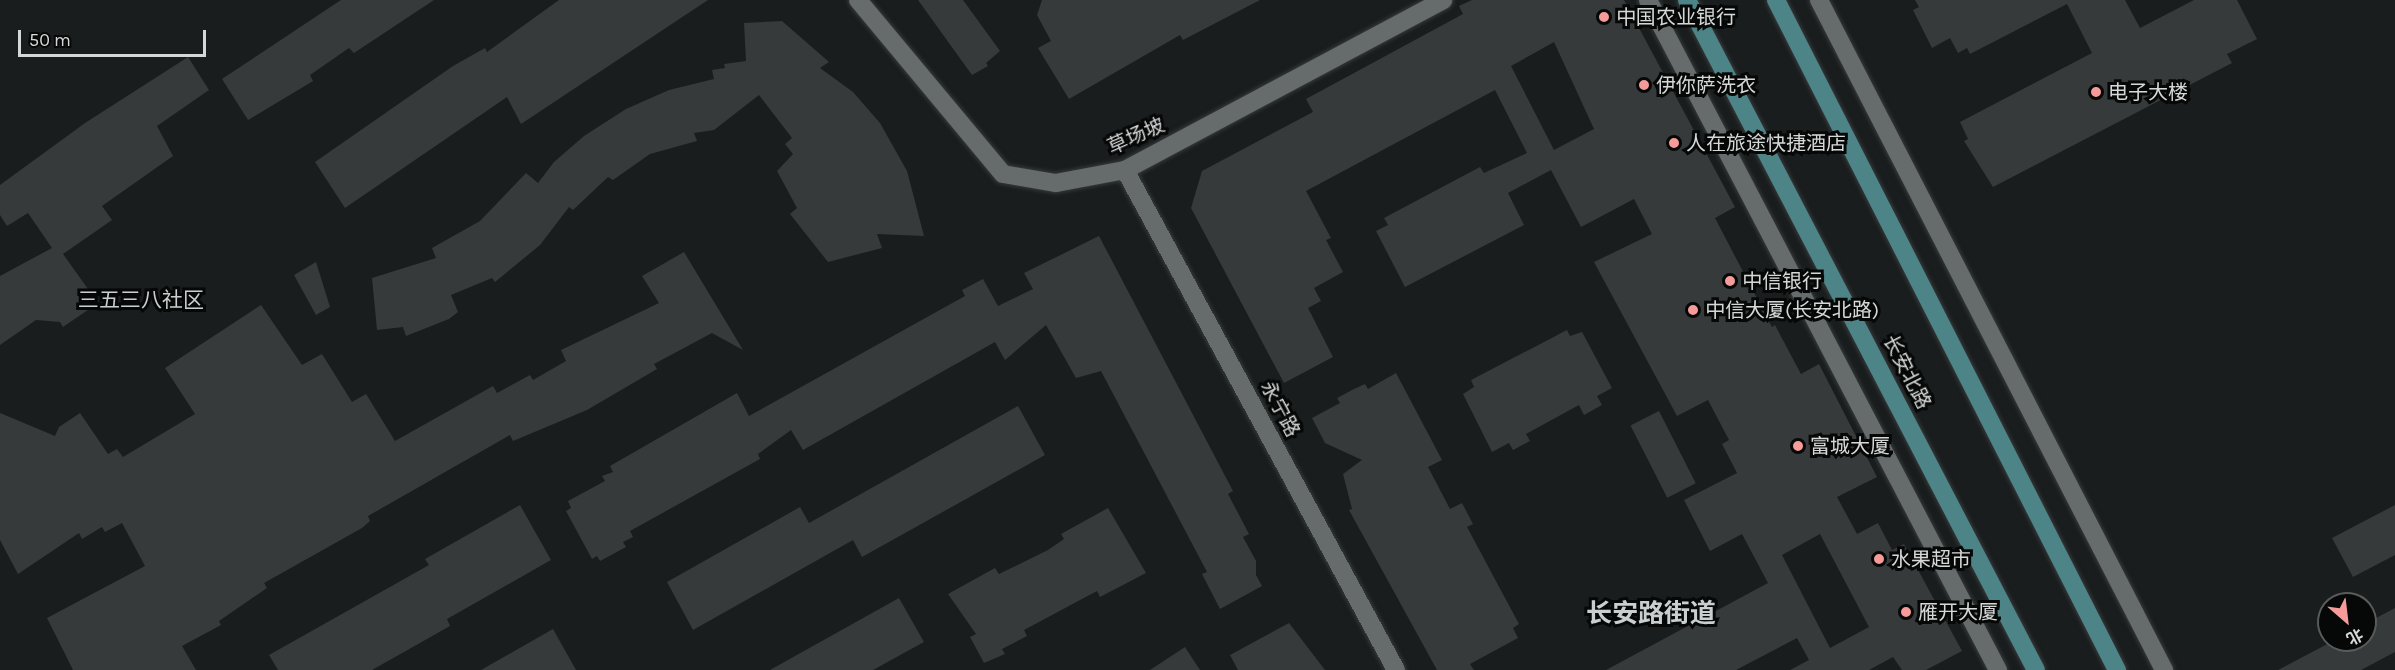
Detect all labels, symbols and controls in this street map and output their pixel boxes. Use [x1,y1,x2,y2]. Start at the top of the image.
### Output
place label: 中国农业银行 [1616,5,1736,29]
marker: 中国农业银行 [1597,10,1611,24]
scale bar [21,18,208,56]
text: 50 m [29,29,71,51]
place label: 伊你萨洗衣 [1656,73,1756,97]
marker: 伊你萨洗衣 [1637,78,1651,92]
place label: 电子大楼 [2108,80,2188,104]
marker: 电子大楼 [2089,85,2103,99]
street label: 草场坡 [1104,113,1168,159]
place label: 人在旅途快捷酒店 [1686,131,1846,155]
marker: 人在旅途快捷酒店 [1667,136,1681,150]
place label: 中信银行 [1742,269,1822,293]
marker: 中信银行 [1723,274,1737,288]
district label: 三五三八社区 [78,287,204,313]
place label: 中信大厦(长安北路) [1705,298,1879,322]
marker: 中信大厦(长安北路) [1686,303,1700,317]
street label: 长安北路 [1878,331,1936,413]
street label: 永宁路 [1255,377,1305,441]
place label: 富城大厦 [1810,434,1890,458]
marker: 富城大厦 [1791,439,1805,453]
place label: 水果超市 [1891,547,1971,571]
marker: 水果超市 [1872,552,1886,566]
north arrow [2317,592,2377,652]
district label: 长安路街道 [1586,598,1716,630]
place label: 雁开大厦 [1918,600,1998,624]
marker: 雁开大厦 [1899,605,1913,619]
text: 北 [2343,624,2366,649]

